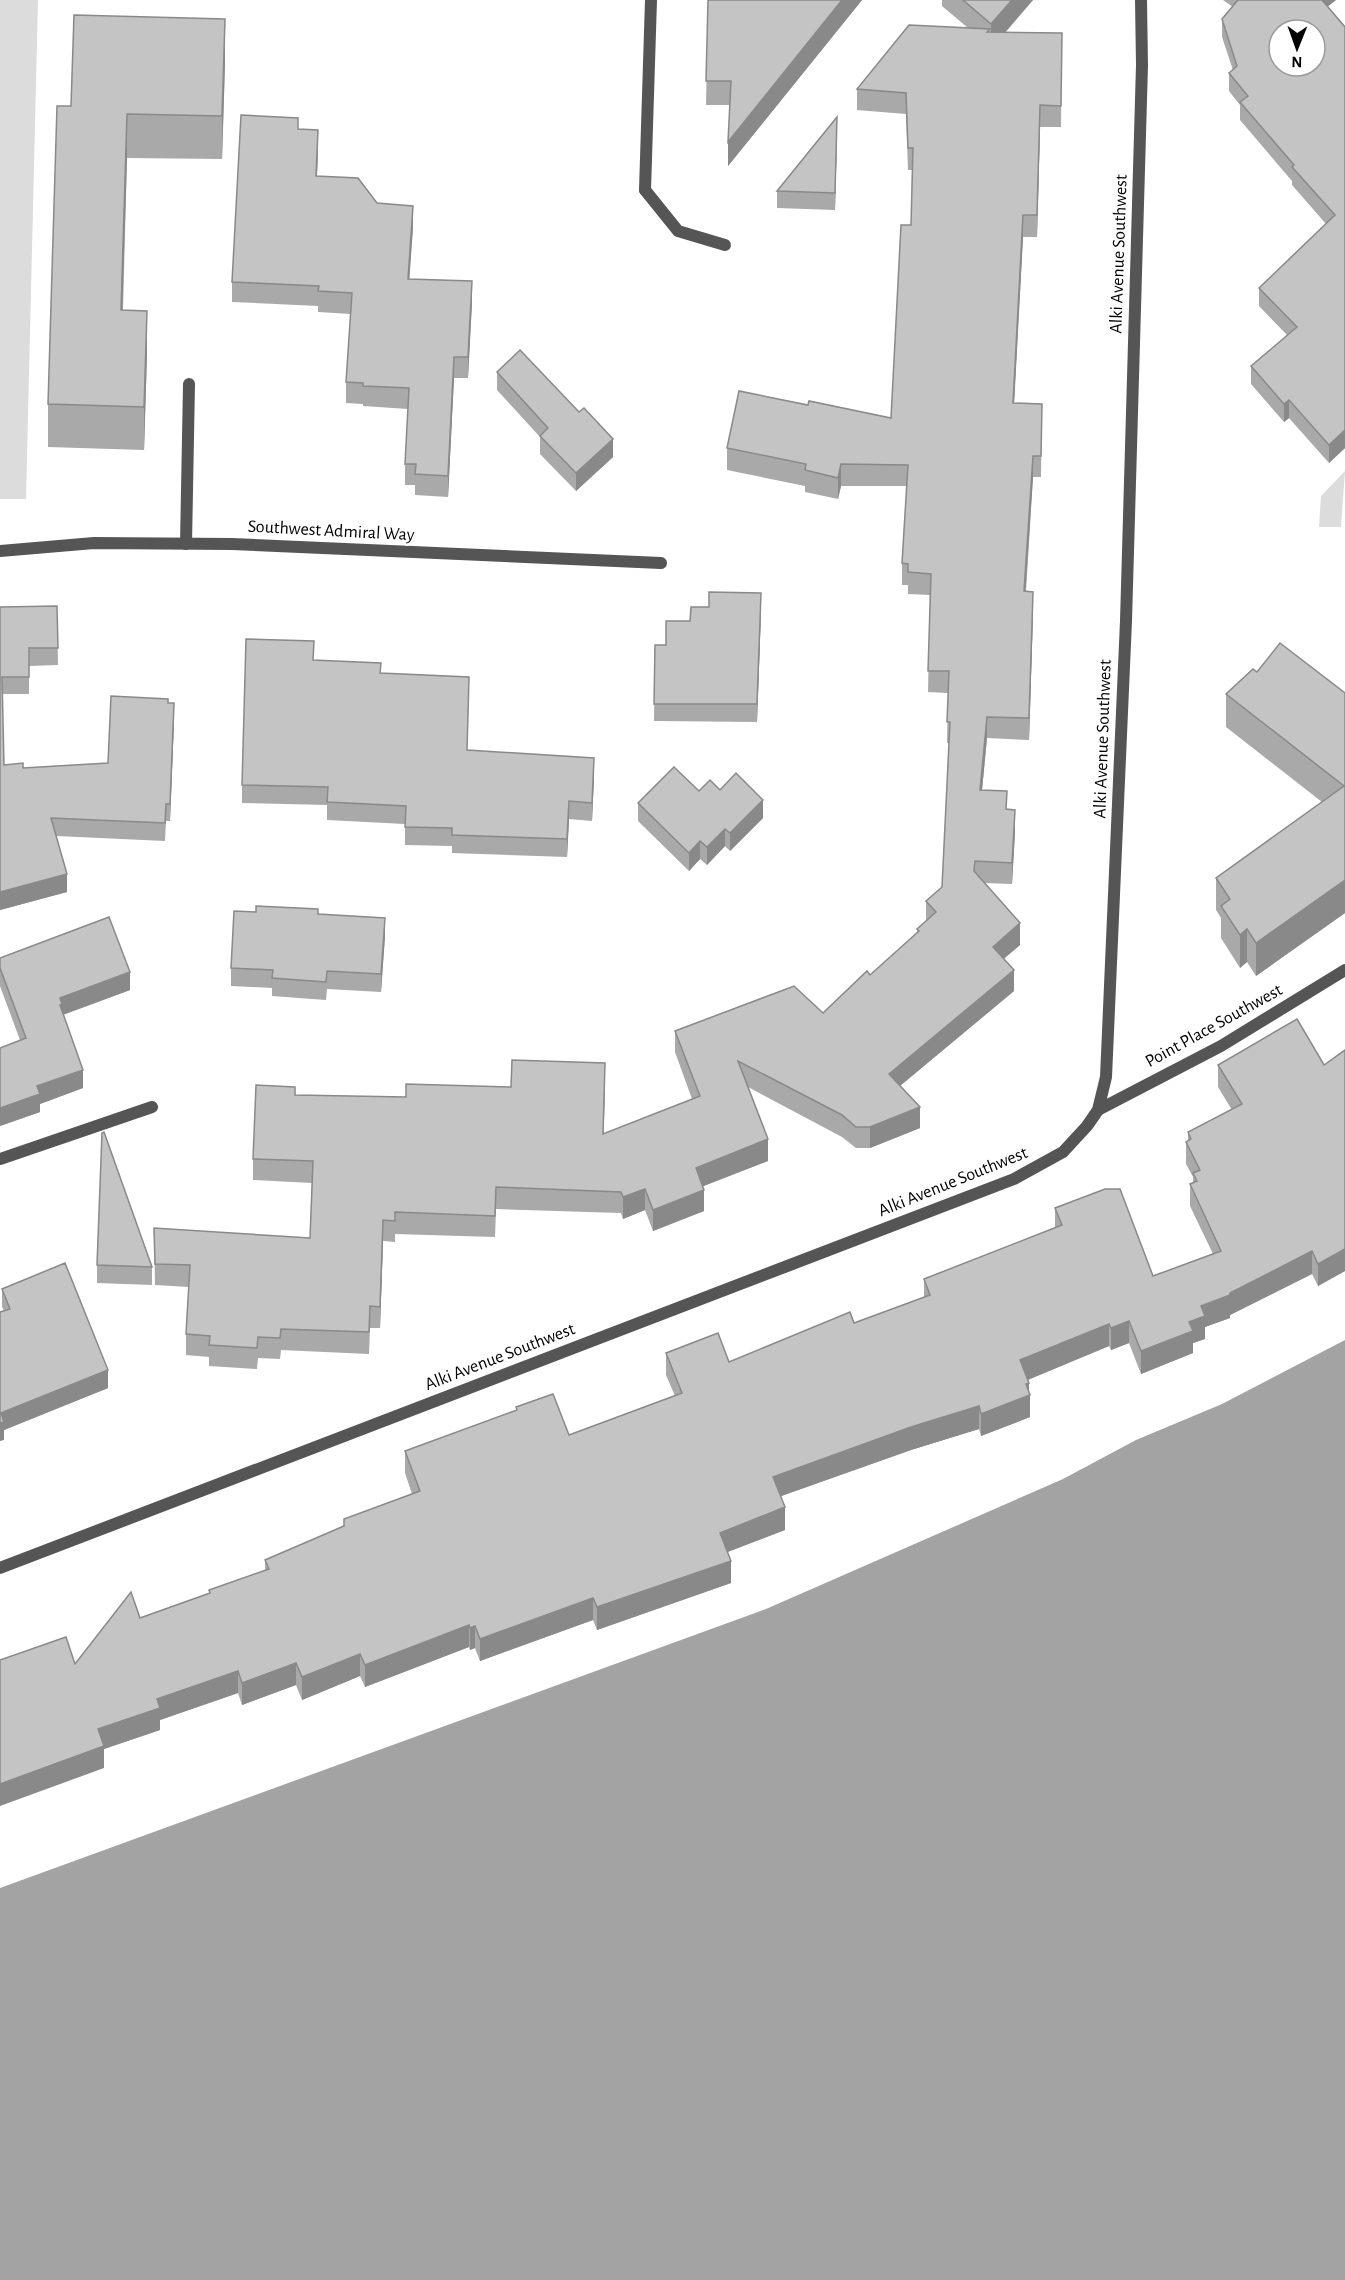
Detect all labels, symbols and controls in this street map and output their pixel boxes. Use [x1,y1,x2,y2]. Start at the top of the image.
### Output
north arrow [1267,18,1327,78]
text: N [1291,54,1302,70]
street label: Alki Avenue Southwest [1107,174,1131,334]
street label: Southwest Admiral Way [247,518,415,544]
street label: Alki Avenue Southwest [1091,659,1115,819]
street label: Point Place Southwest [1142,981,1286,1071]
street label: Alki Avenue Southwest [876,1144,1030,1220]
street label: Alki Avenue Southwest [422,1320,578,1394]

